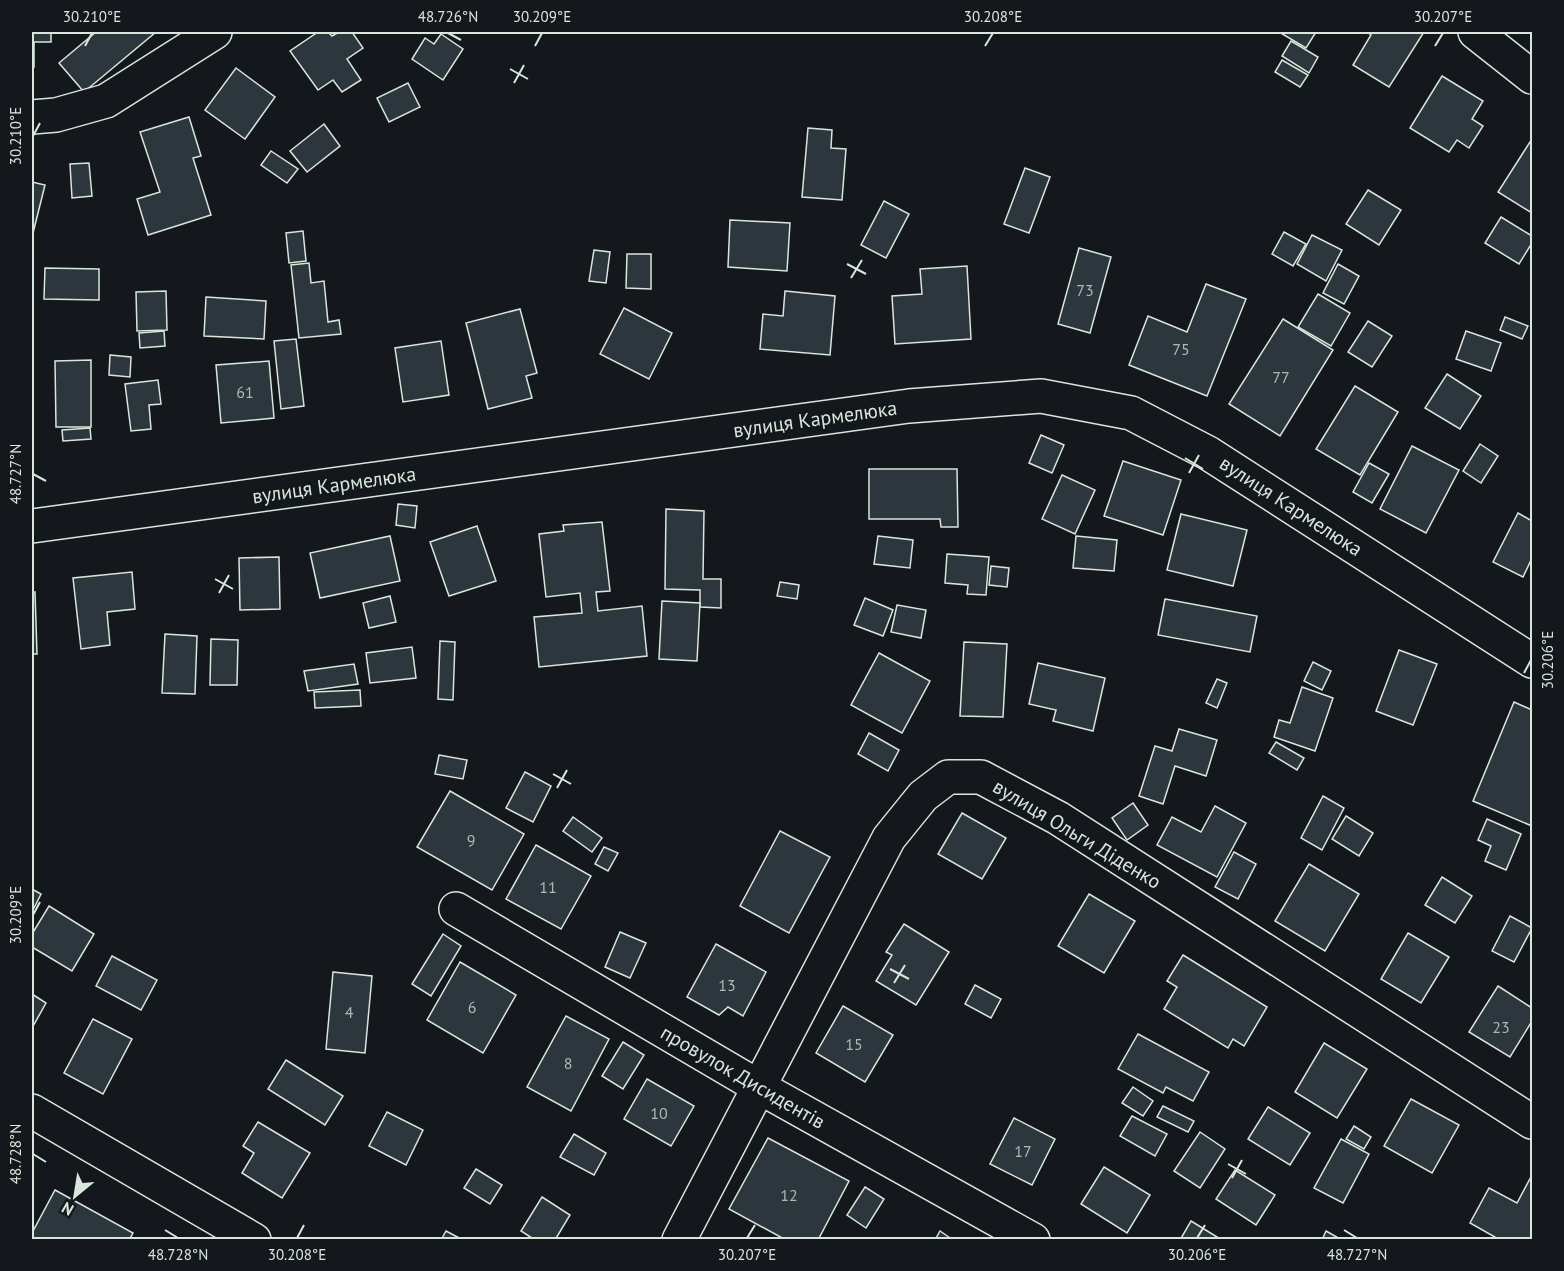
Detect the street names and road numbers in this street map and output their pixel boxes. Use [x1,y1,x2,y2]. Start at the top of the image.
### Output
street label: вулиця Кармелюка [731,395,899,443]
street label: вулиця Кармелюка [1215,450,1367,562]
street label: вулиця Кармелюка [250,461,418,509]
street label: вулиця Ольги Діденко [988,773,1166,895]
street label: провулок Дисидентів [656,1019,830,1135]

